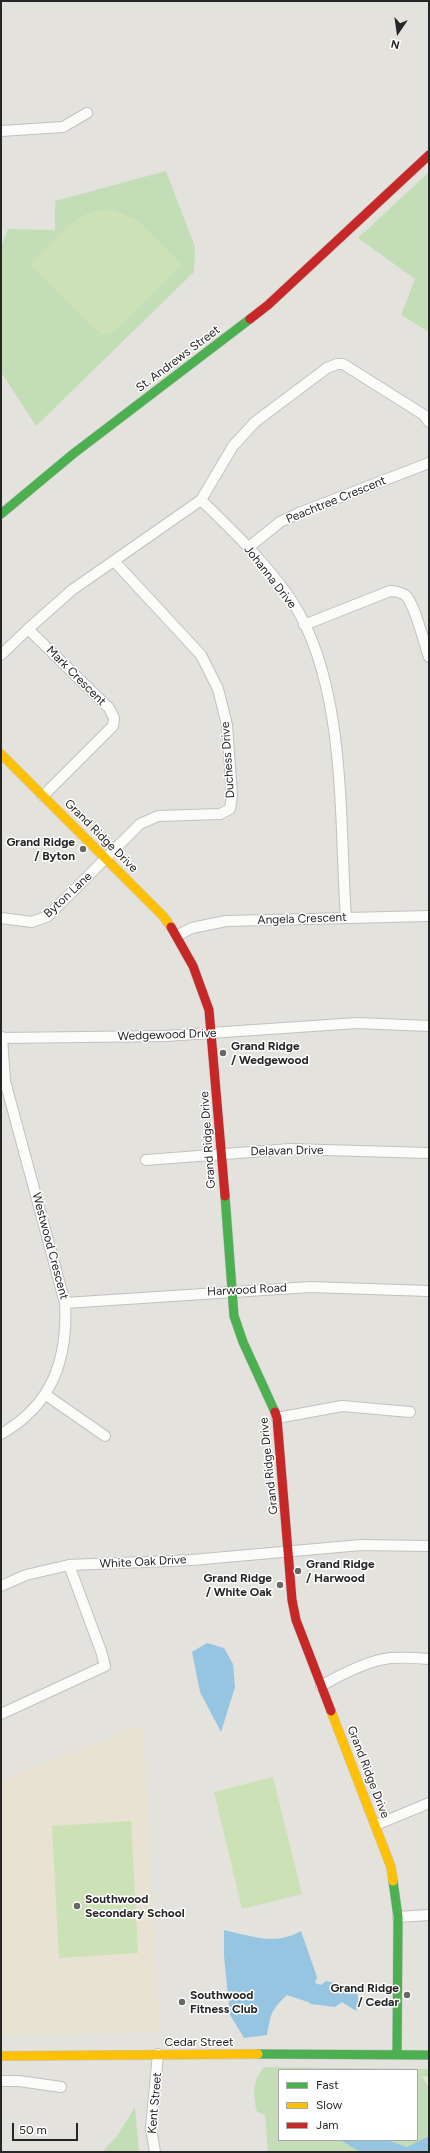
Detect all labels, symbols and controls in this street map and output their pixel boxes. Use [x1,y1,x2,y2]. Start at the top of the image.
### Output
north arrow [378,12,418,52]
text: N [390,37,401,51]
street label: St. Andrews Street [133,323,223,395]
street label: Peachtree Crescent [284,473,388,527]
street label: Johanna Drive [241,543,299,611]
street label: Mark Crescent [43,643,109,709]
street label: Duchess Drive [218,721,238,799]
street label: Grand Ridge Drive [61,796,141,876]
place label: Grand Ridge / Byton [6,835,75,863]
marker: Grand Ridge / Byton [78,844,88,854]
street label: Byton Lane [41,869,95,921]
street label: Angela Crescent [257,910,347,928]
street label: Wedgewood Drive [117,1026,217,1044]
place label: Grand Ridge / Wedgewood [231,1039,309,1067]
marker: Grand Ridge / Wedgewood [218,1048,228,1058]
street label: Grand Ridge Drive [197,1091,219,1189]
street label: Delavan Drive [250,1143,324,1159]
street label: Westwood Crescent [29,1191,71,1301]
street label: Harwood Road [207,1281,287,1299]
street label: Grand Ridge Drive [257,1417,281,1515]
street label: White Oak Drive [99,1553,187,1571]
place label: Grand Ridge / Harwood [306,1557,375,1585]
marker: Grand Ridge / Harwood [293,1566,303,1576]
place label: Grand Ridge / White Oak [203,1571,272,1599]
marker: Grand Ridge / White Oak [275,1580,285,1590]
street label: Grand Ridge Drive [344,1724,392,1820]
place label: Southwood Secondary School [85,1892,185,1920]
marker: Southwood Secondary School [72,1901,82,1911]
place label: Grand Ridge / Cedar [330,1981,399,2009]
place label: Southwood Fitness Club [190,1988,258,2016]
marker: Grand Ridge / Cedar [402,1990,412,2000]
marker: Southwood Fitness Club [177,1997,187,2007]
street label: Cedar Street [165,2035,233,2049]
legend [278,2069,418,2141]
street label: Kent Street [145,2072,165,2134]
text: Fast [316,2078,339,2092]
text: Slow [316,2098,342,2112]
scale bar [14,2115,80,2141]
text: Jam [316,2118,339,2132]
text: 50 m [19,2123,47,2137]

